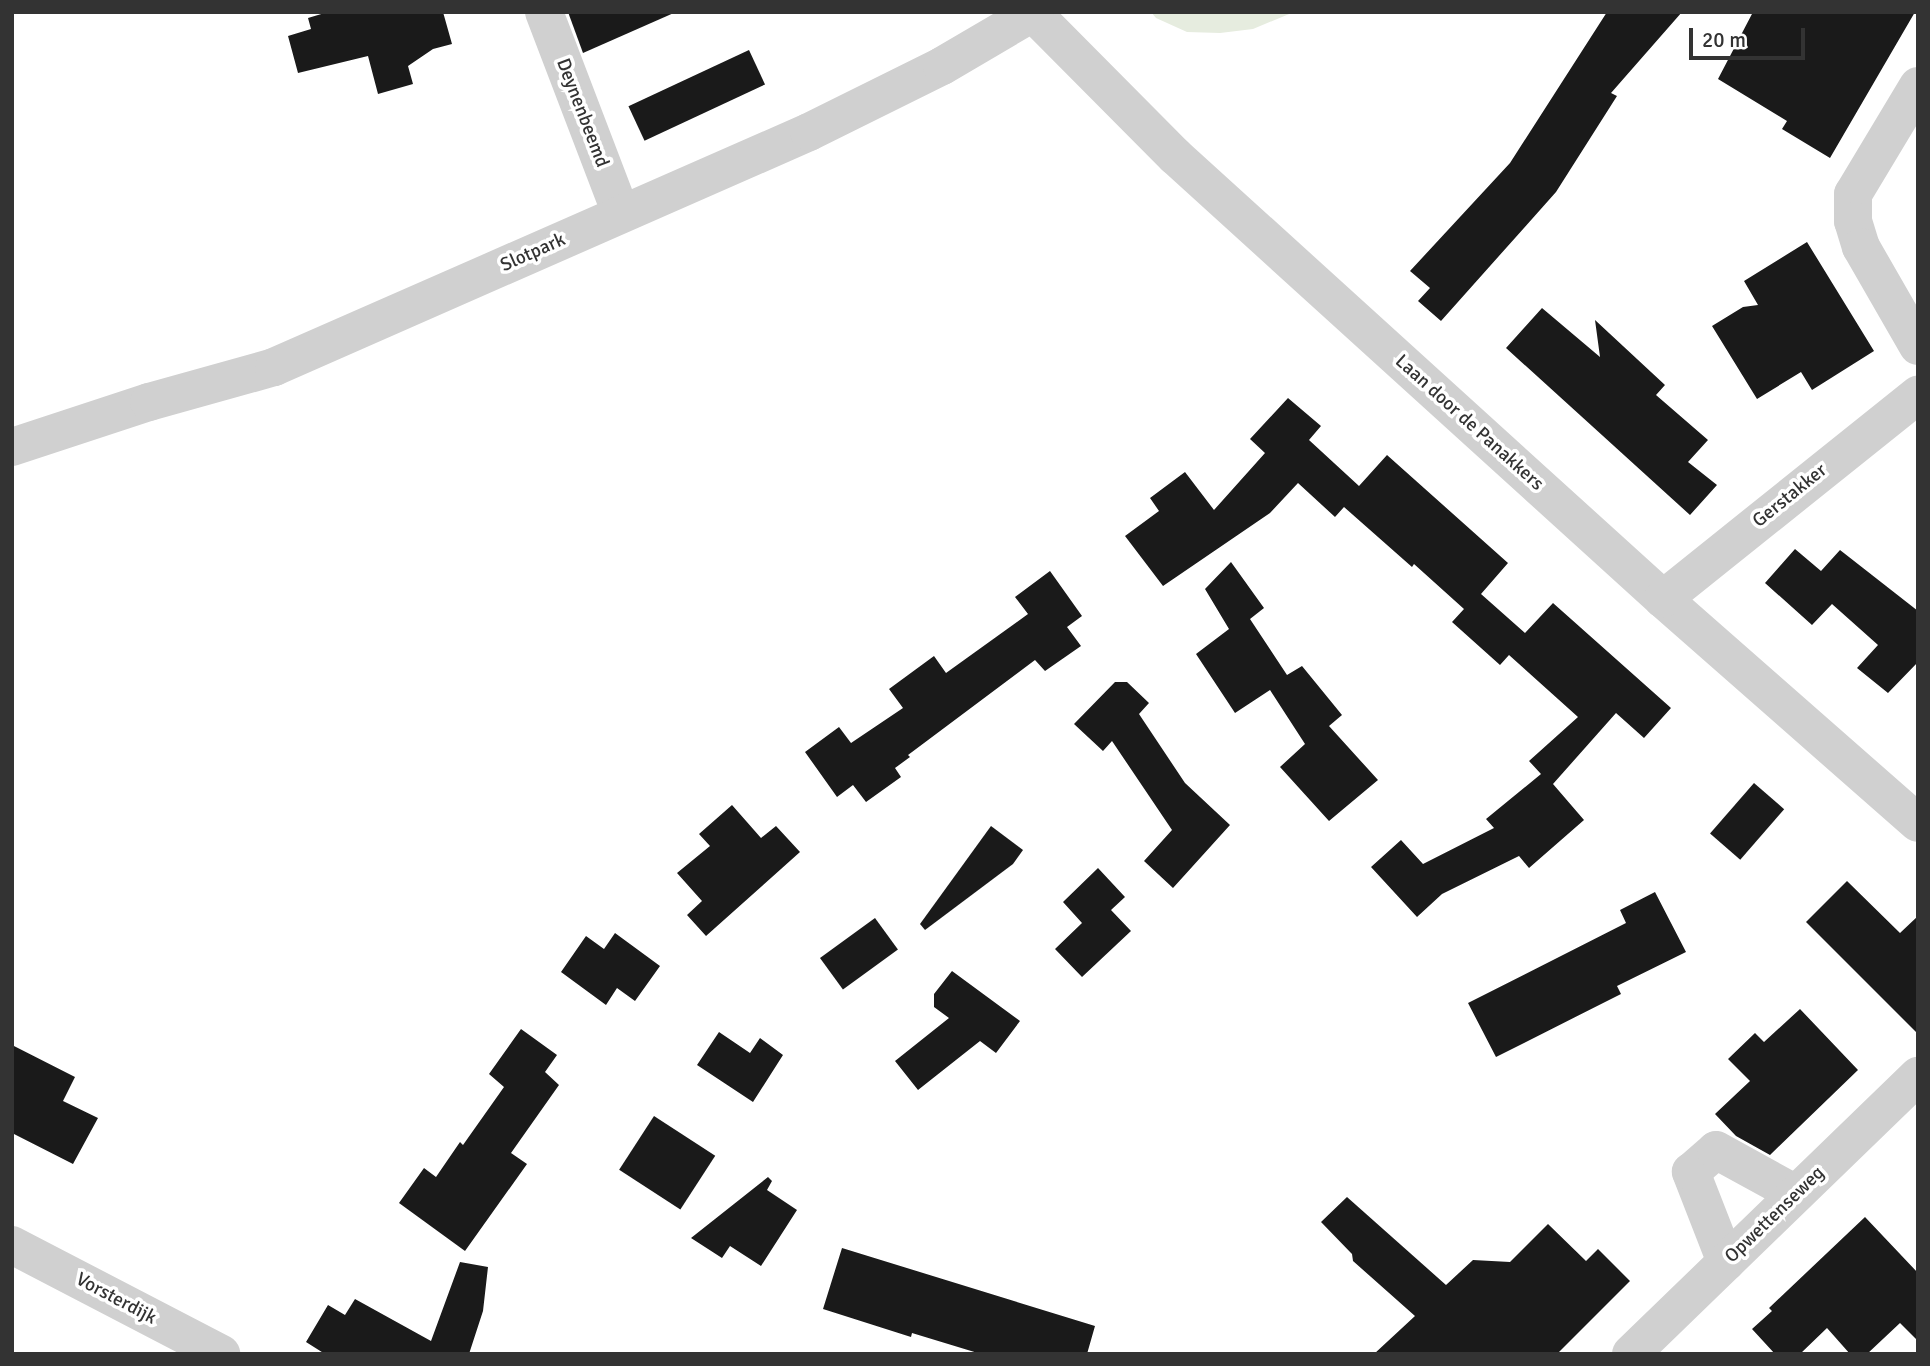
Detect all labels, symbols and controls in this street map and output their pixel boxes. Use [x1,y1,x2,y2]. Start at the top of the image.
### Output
scale bar [1692,14,1808,58]
text: 20 m [1702,27,1746,53]
street label: Deynenbeemd [551,55,613,171]
street label: Slotpark [497,229,569,277]
street label: Laan door de Panakkers [1390,350,1548,496]
street label: Gerstakker [1748,459,1832,533]
street label: Opwettenseweg [1721,1162,1829,1268]
street label: Vorsterdijk [72,1268,160,1330]

